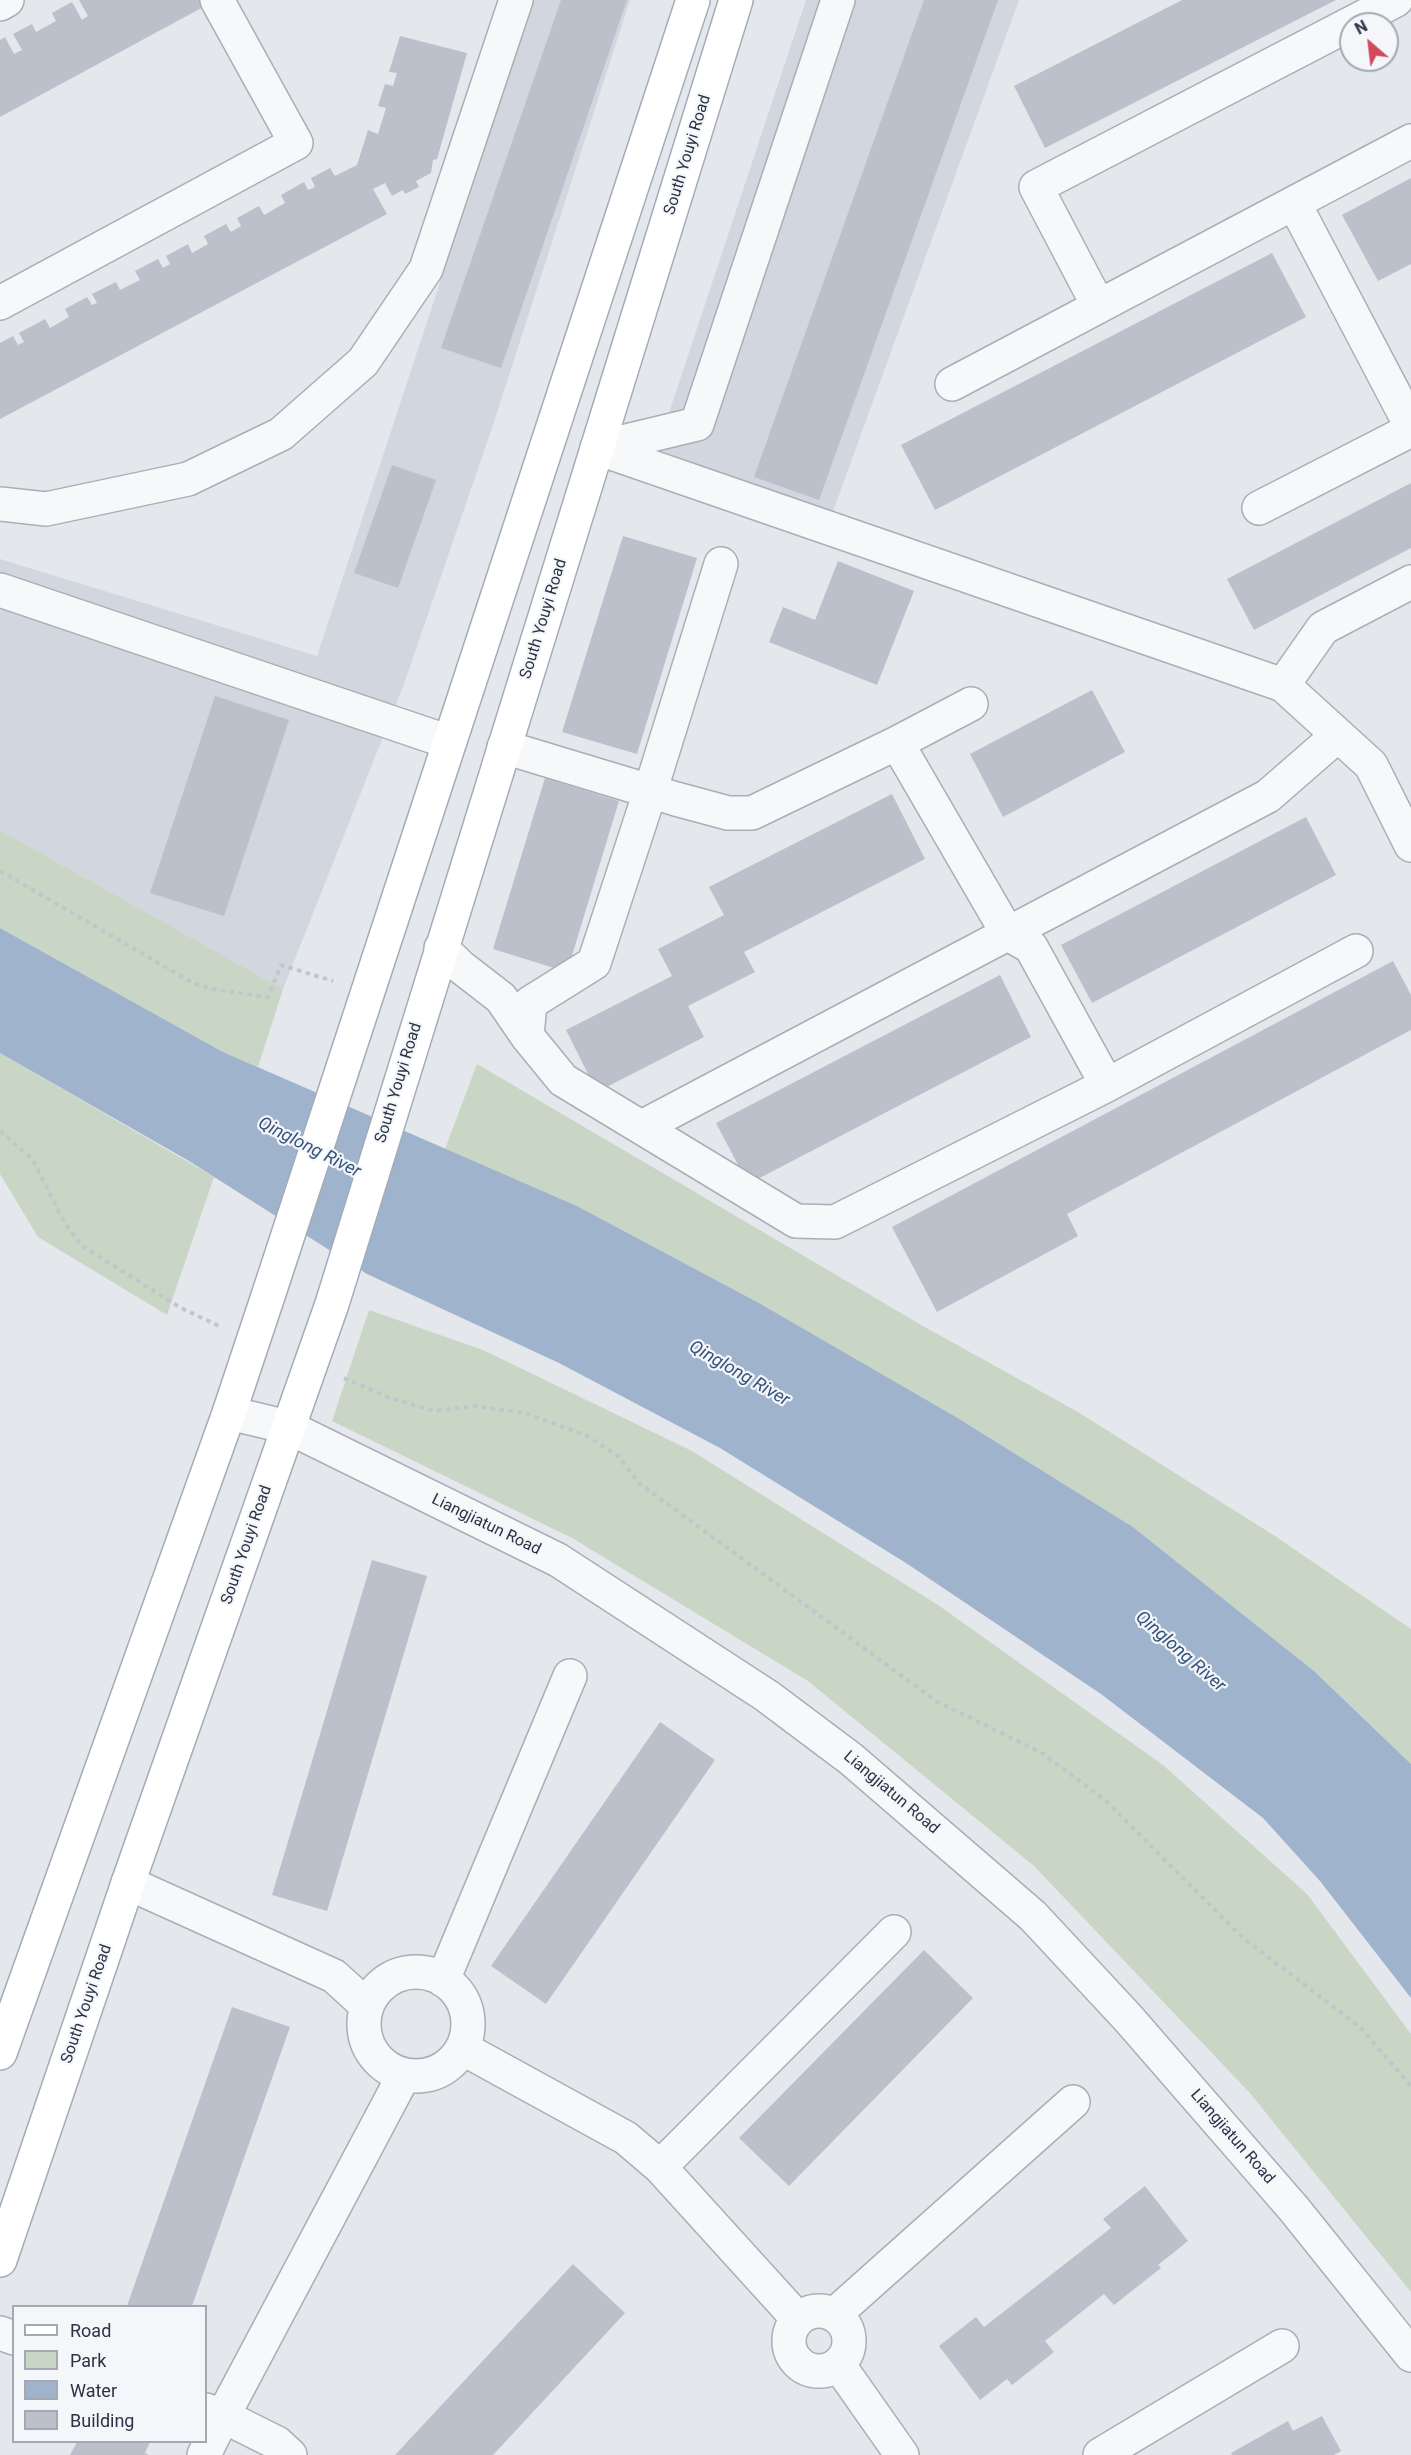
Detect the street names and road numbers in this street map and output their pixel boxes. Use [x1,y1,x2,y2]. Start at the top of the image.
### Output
street label: South Youyi Road [661,93,715,217]
street label: South Youyi Road [517,557,571,681]
street label: South Youyi Road [372,1021,426,1145]
street label: South Youyi Road [218,1483,276,1607]
street label: Liangjiatun Road [428,1490,544,1560]
street label: Liangjiatun Road [839,1747,943,1839]
street label: South Youyi Road [58,1942,116,2066]
street label: Liangjiatun Road [1186,2086,1278,2188]

